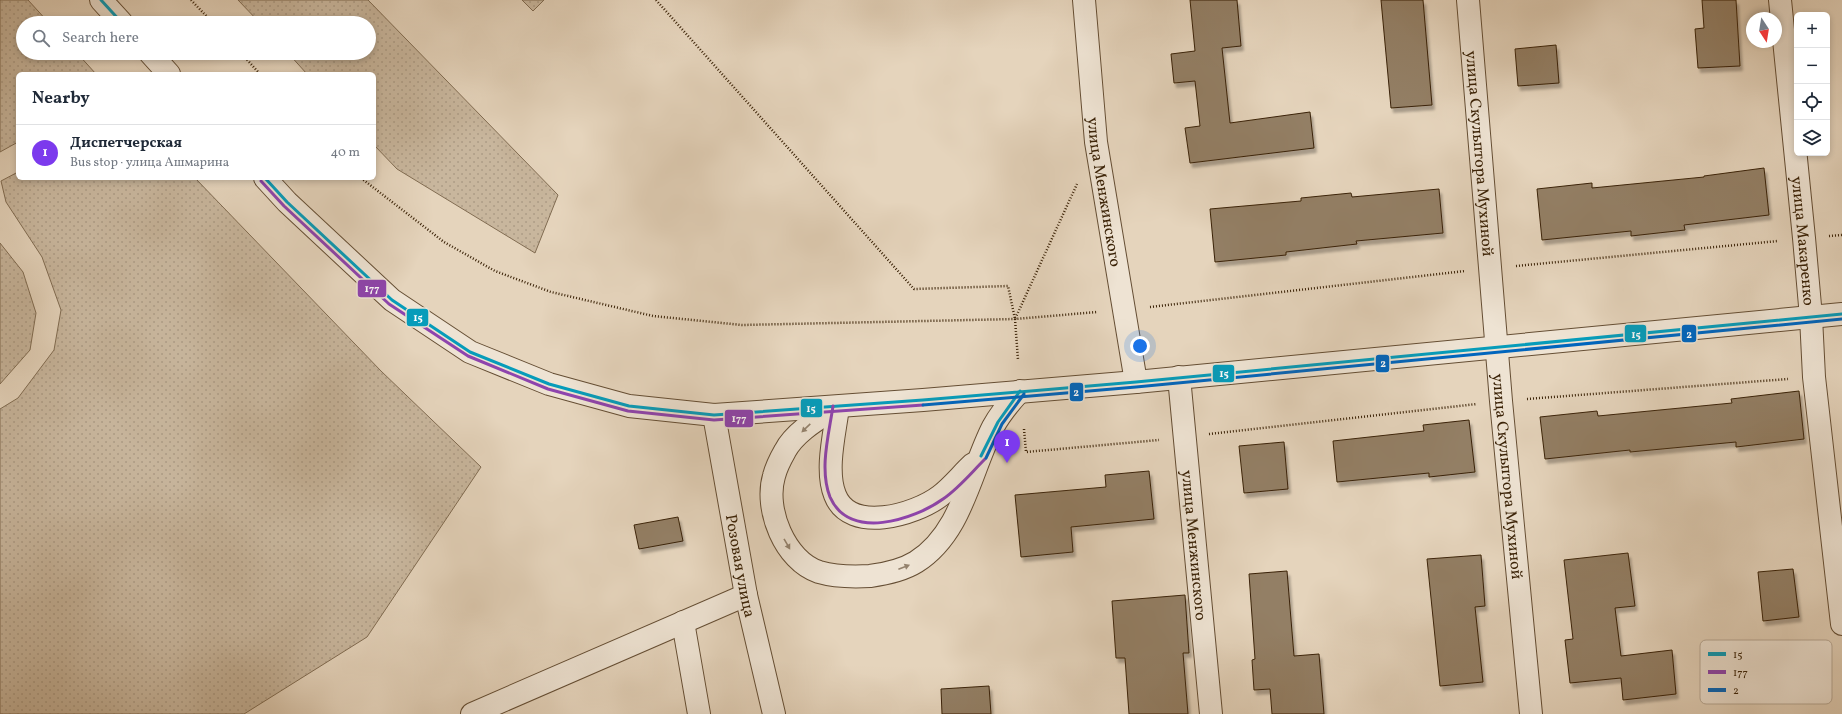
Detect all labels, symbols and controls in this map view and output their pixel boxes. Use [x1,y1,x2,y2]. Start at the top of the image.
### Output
north arrow [1746,12,1782,48]
map controls [1794,12,1830,156]
button: + [1794,12,1830,48]
search box [16,16,376,60]
icon: search [30,27,52,49]
text: Search here [62,28,139,49]
button: − [1794,48,1830,84]
street label: улица Скульптора Мухиной [1459,50,1498,258]
button: locate [1794,84,1830,120]
text: Nearby [32,87,90,110]
street label: улица Менжинского [1081,116,1126,269]
button: layers [1794,120,1830,156]
text: Диспетчерская [70,133,182,154]
text: 1 [42,144,48,162]
text: 40 m [331,144,360,162]
text: Bus stop · улица Ашмарина [70,154,229,172]
street label: улица Макаренко [1785,175,1819,307]
line badge: 177 [357,279,387,298]
text: 177 [365,282,379,297]
line badge: 15 [406,308,429,327]
text: 15 [413,311,423,326]
line badge: 15 [1624,324,1647,343]
line badge: 2 [1681,324,1697,343]
text: 15 [1631,328,1641,343]
text: 2 [1686,328,1692,343]
your location [1130,336,1150,356]
line badge: 2 [1375,354,1390,373]
text: 2 [1380,357,1386,372]
line badge: 15 [1212,364,1235,383]
text: 15 [1219,367,1229,382]
street label: улица Скульптора Мухиной [1486,373,1527,581]
line badge: 2 [1069,382,1084,402]
text: 2 [1073,386,1079,401]
line badge: 15 [800,398,823,418]
text: 15 [806,402,816,417]
line badge: 177 [724,409,754,428]
text: 177 [732,412,746,427]
one-way arrow [801,423,811,433]
pin: 1 [994,430,1020,463]
street label: улица Менжинского [1175,469,1211,622]
street label: Розовая улица [719,513,760,620]
one-way arrow [784,538,791,550]
one-way arrow [898,563,910,569]
legend [1700,640,1832,704]
text: 15 [1733,648,1743,663]
text: 177 [1733,666,1748,681]
text: 2 [1733,684,1739,699]

